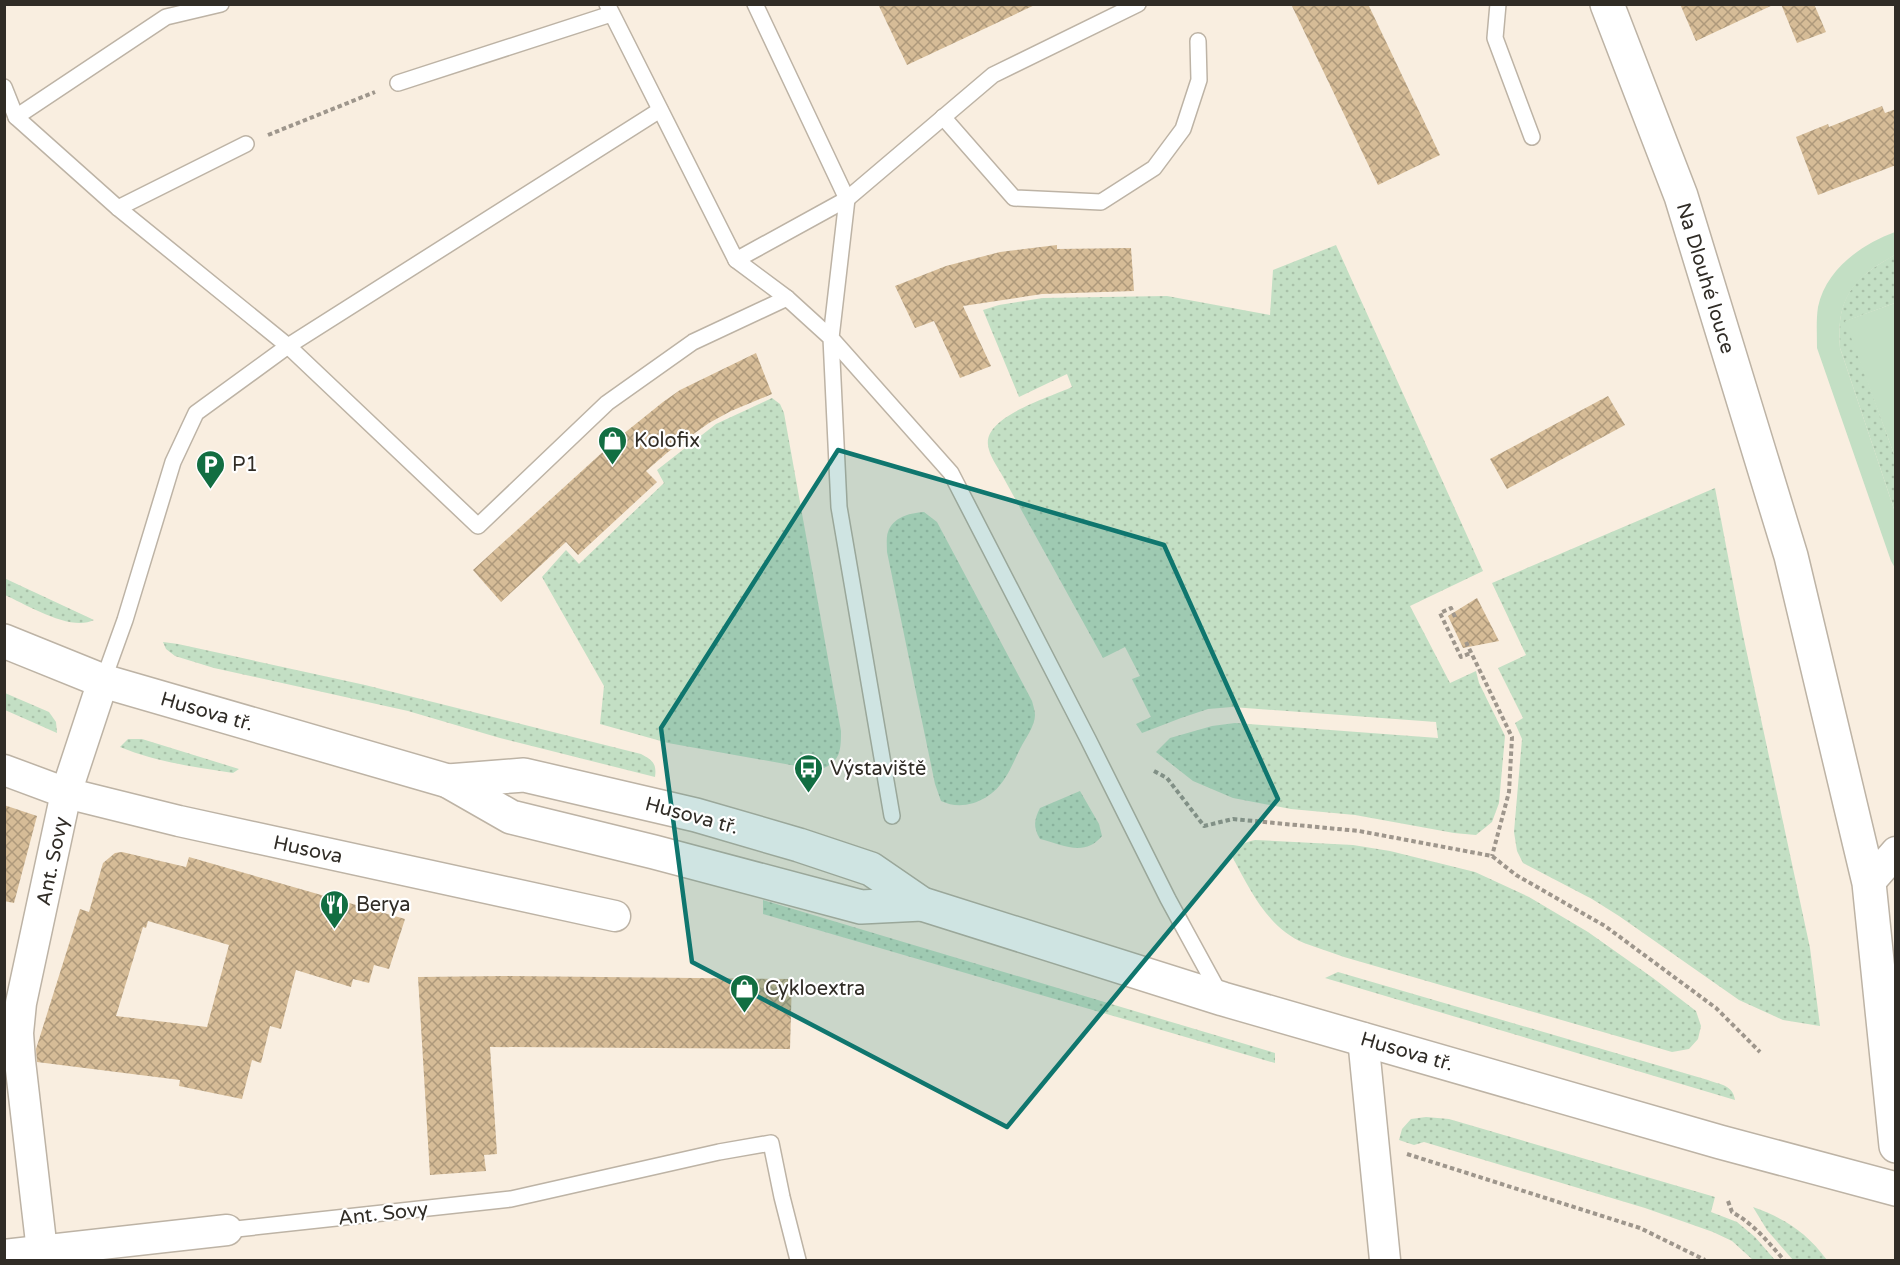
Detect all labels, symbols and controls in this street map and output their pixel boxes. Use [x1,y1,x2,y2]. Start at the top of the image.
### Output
street label: Na Dlouhé louce [1671,200,1739,357]
shop icon: Kolofix [597,424,629,466]
place label: Kolofix [634,429,700,453]
parking icon: P1 [195,448,227,490]
place label: P1 [232,453,258,477]
street label: Husova tř. [158,687,256,737]
bus stop icon: Výstaviště [793,752,825,794]
place label: Výstaviště [830,757,926,781]
street label: Husova tř. [643,792,741,840]
street label: Ant. Sovy [32,814,74,908]
street label: Husova [271,831,345,869]
restaurant icon: Berya [319,888,351,930]
place label: Berya [356,893,411,917]
shop icon: Cykloextra [728,972,760,1014]
place label: Cykloextra [765,977,865,1001]
street label: Husova tř. [1358,1027,1456,1077]
street label: Ant. Sovy [337,1197,430,1231]

